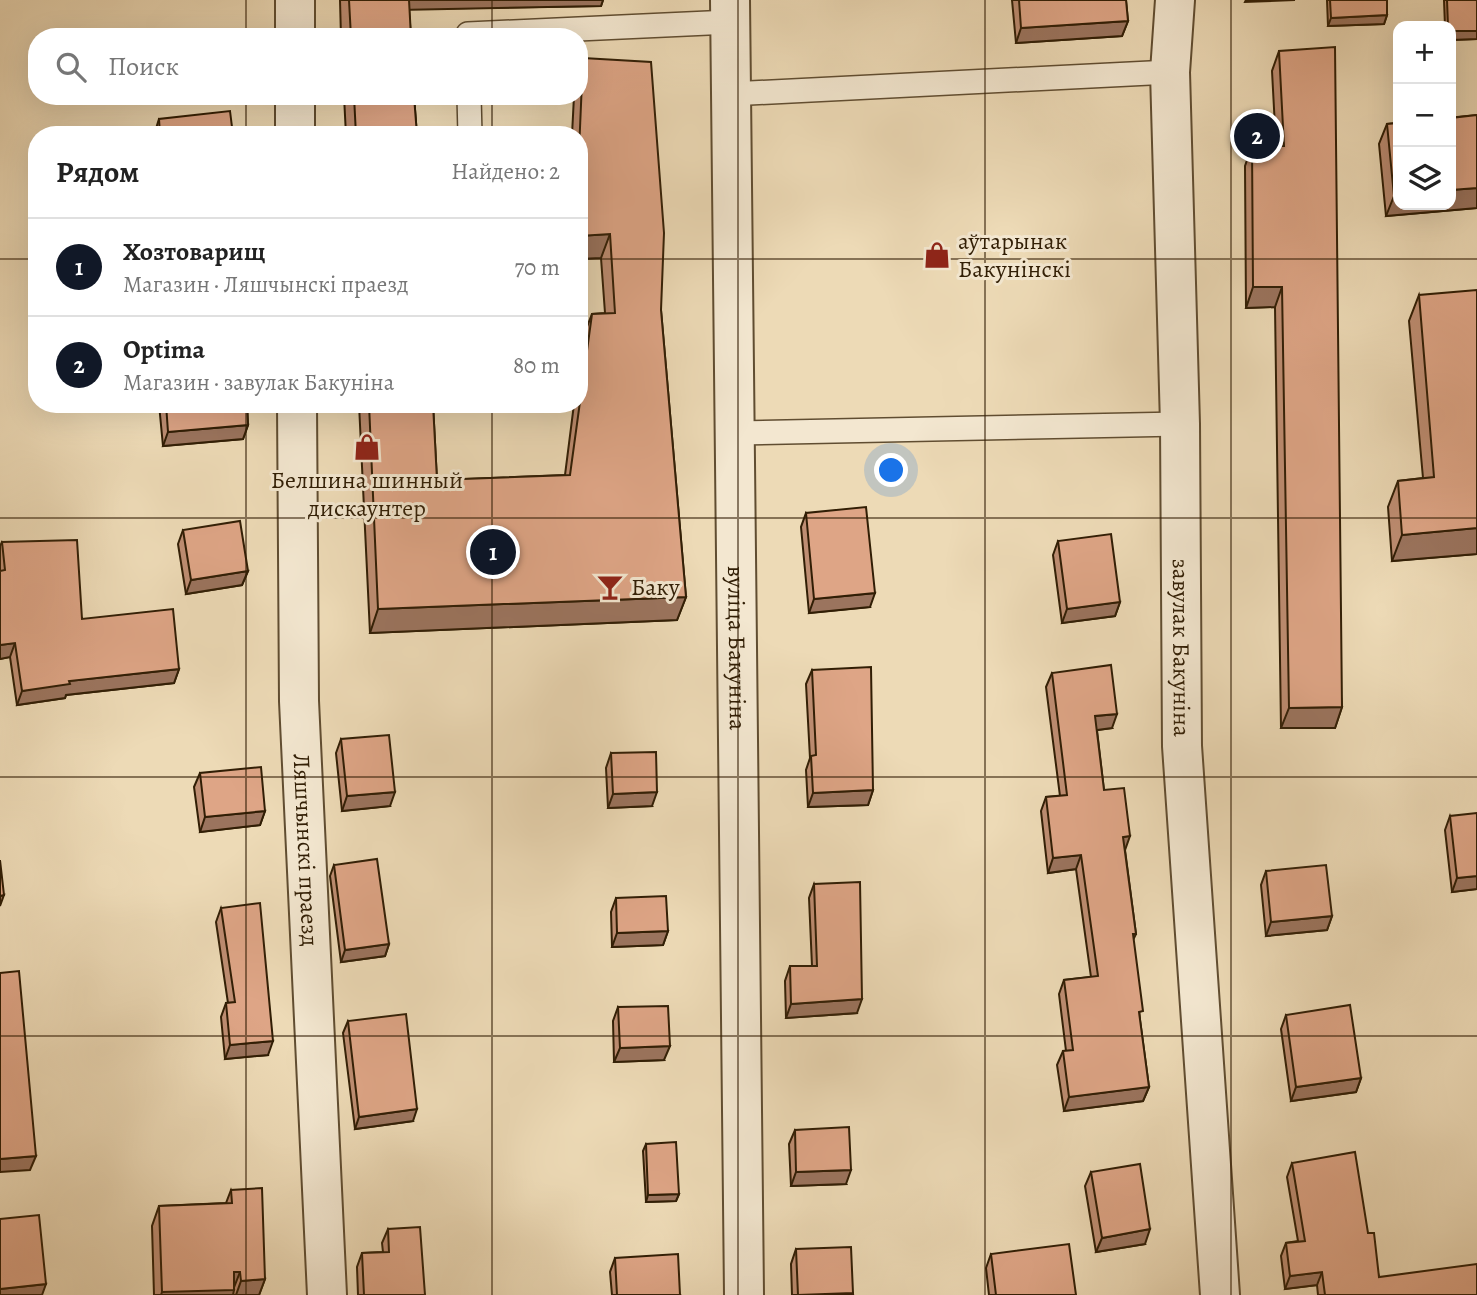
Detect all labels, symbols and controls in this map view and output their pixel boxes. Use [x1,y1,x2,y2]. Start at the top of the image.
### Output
map controls [1393,21,1456,210]
button: + [1393,21,1456,84]
search box [28,28,588,105]
icon: search [52,48,90,86]
text: Поиск [108,49,179,84]
button: − [1393,84,1456,147]
pin: 2 [1234,110,1280,162]
button: layers [1393,147,1456,210]
text: Рядом [56,152,139,192]
text: Найдено: 2 [451,156,560,187]
place label: аўтарынак Бакунінскі [958,225,1071,285]
text: Хозтоварищ [123,234,265,269]
shop icon: аўтарынак Бакунінскі [922,240,952,270]
text: 1 [75,252,83,283]
text: 70 m [514,252,560,283]
text: Магазин · Ляшчынскі праезд [123,269,408,300]
text: Optima [123,332,205,367]
text: 2 [73,350,85,381]
text: 80 m [513,350,560,381]
text: Магазин · завулак Бакуніна [123,367,394,398]
shop icon: Белшина шинный дискаунтер [352,432,382,462]
your location [874,453,908,487]
place label: Белшина шинный дискаунтер [271,464,463,524]
pin: 1 [470,526,516,578]
street label: завулак Бакуніна [1165,558,1198,737]
street label: вуліца Бакуніна [720,565,754,730]
place label: Баку [631,571,680,603]
bar icon: Баку [595,572,625,602]
street label: Ляшчынскі праезд [285,753,327,947]

